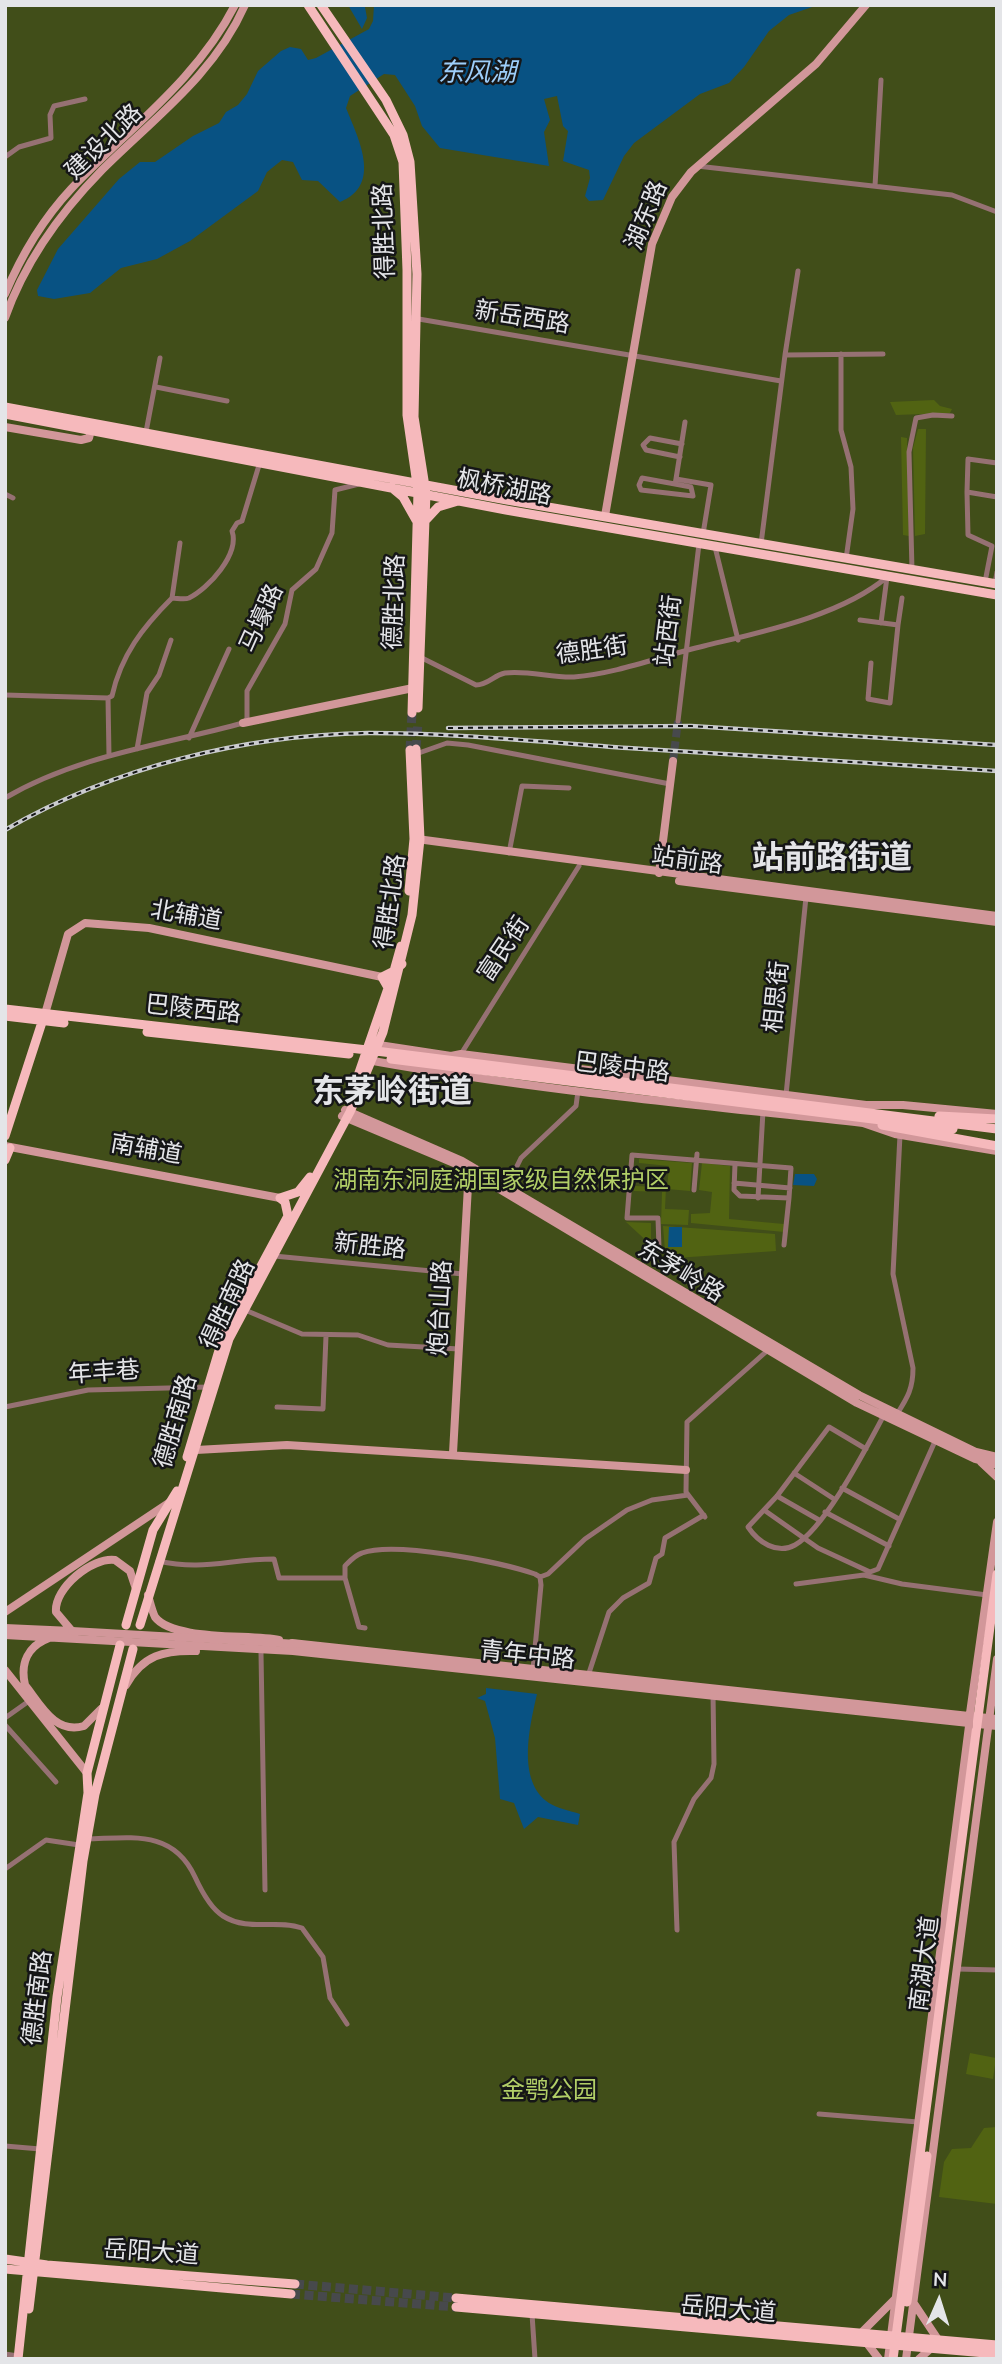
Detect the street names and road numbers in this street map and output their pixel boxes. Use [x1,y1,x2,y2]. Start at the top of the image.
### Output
street label: 建设北路 [60,99,150,187]
street label: 湖东路 [621,177,675,255]
street label: 得胜北路 [370,183,402,279]
street label: 新岳西路 [472,297,572,341]
street label: 枫桥湖路 [454,466,554,512]
street label: 德胜北路 [380,554,412,650]
street label: 马壕路 [235,580,291,658]
street label: 站西街 [651,594,689,668]
street label: 德胜街 [554,633,630,671]
street label: 站前路 [649,843,725,881]
street label: 得胜北路 [371,852,413,952]
street label: 北辅道 [148,897,224,937]
street label: 富民街 [473,912,537,988]
street label: 相思街 [760,960,796,1034]
street label: 巴陵西路 [144,992,242,1030]
street label: 巴陵中路 [573,1049,671,1089]
street label: 南辅道 [108,1131,184,1171]
street label: 新胜路 [333,1230,407,1266]
street label: 东茅岭路 [631,1236,729,1310]
street label: 得胜南路 [196,1255,262,1355]
street label: 炮台山路 [425,1259,459,1357]
street label: 年丰巷 [67,1357,141,1391]
street label: 德胜南路 [150,1372,204,1472]
street label: 青年中路 [478,1638,576,1676]
street label: 南湖大道 [906,1915,946,2013]
street label: 德胜南路 [19,1949,59,2047]
street label: 岳阳大道 [102,2236,200,2272]
street label: 岳阳大道 [679,2292,777,2330]

